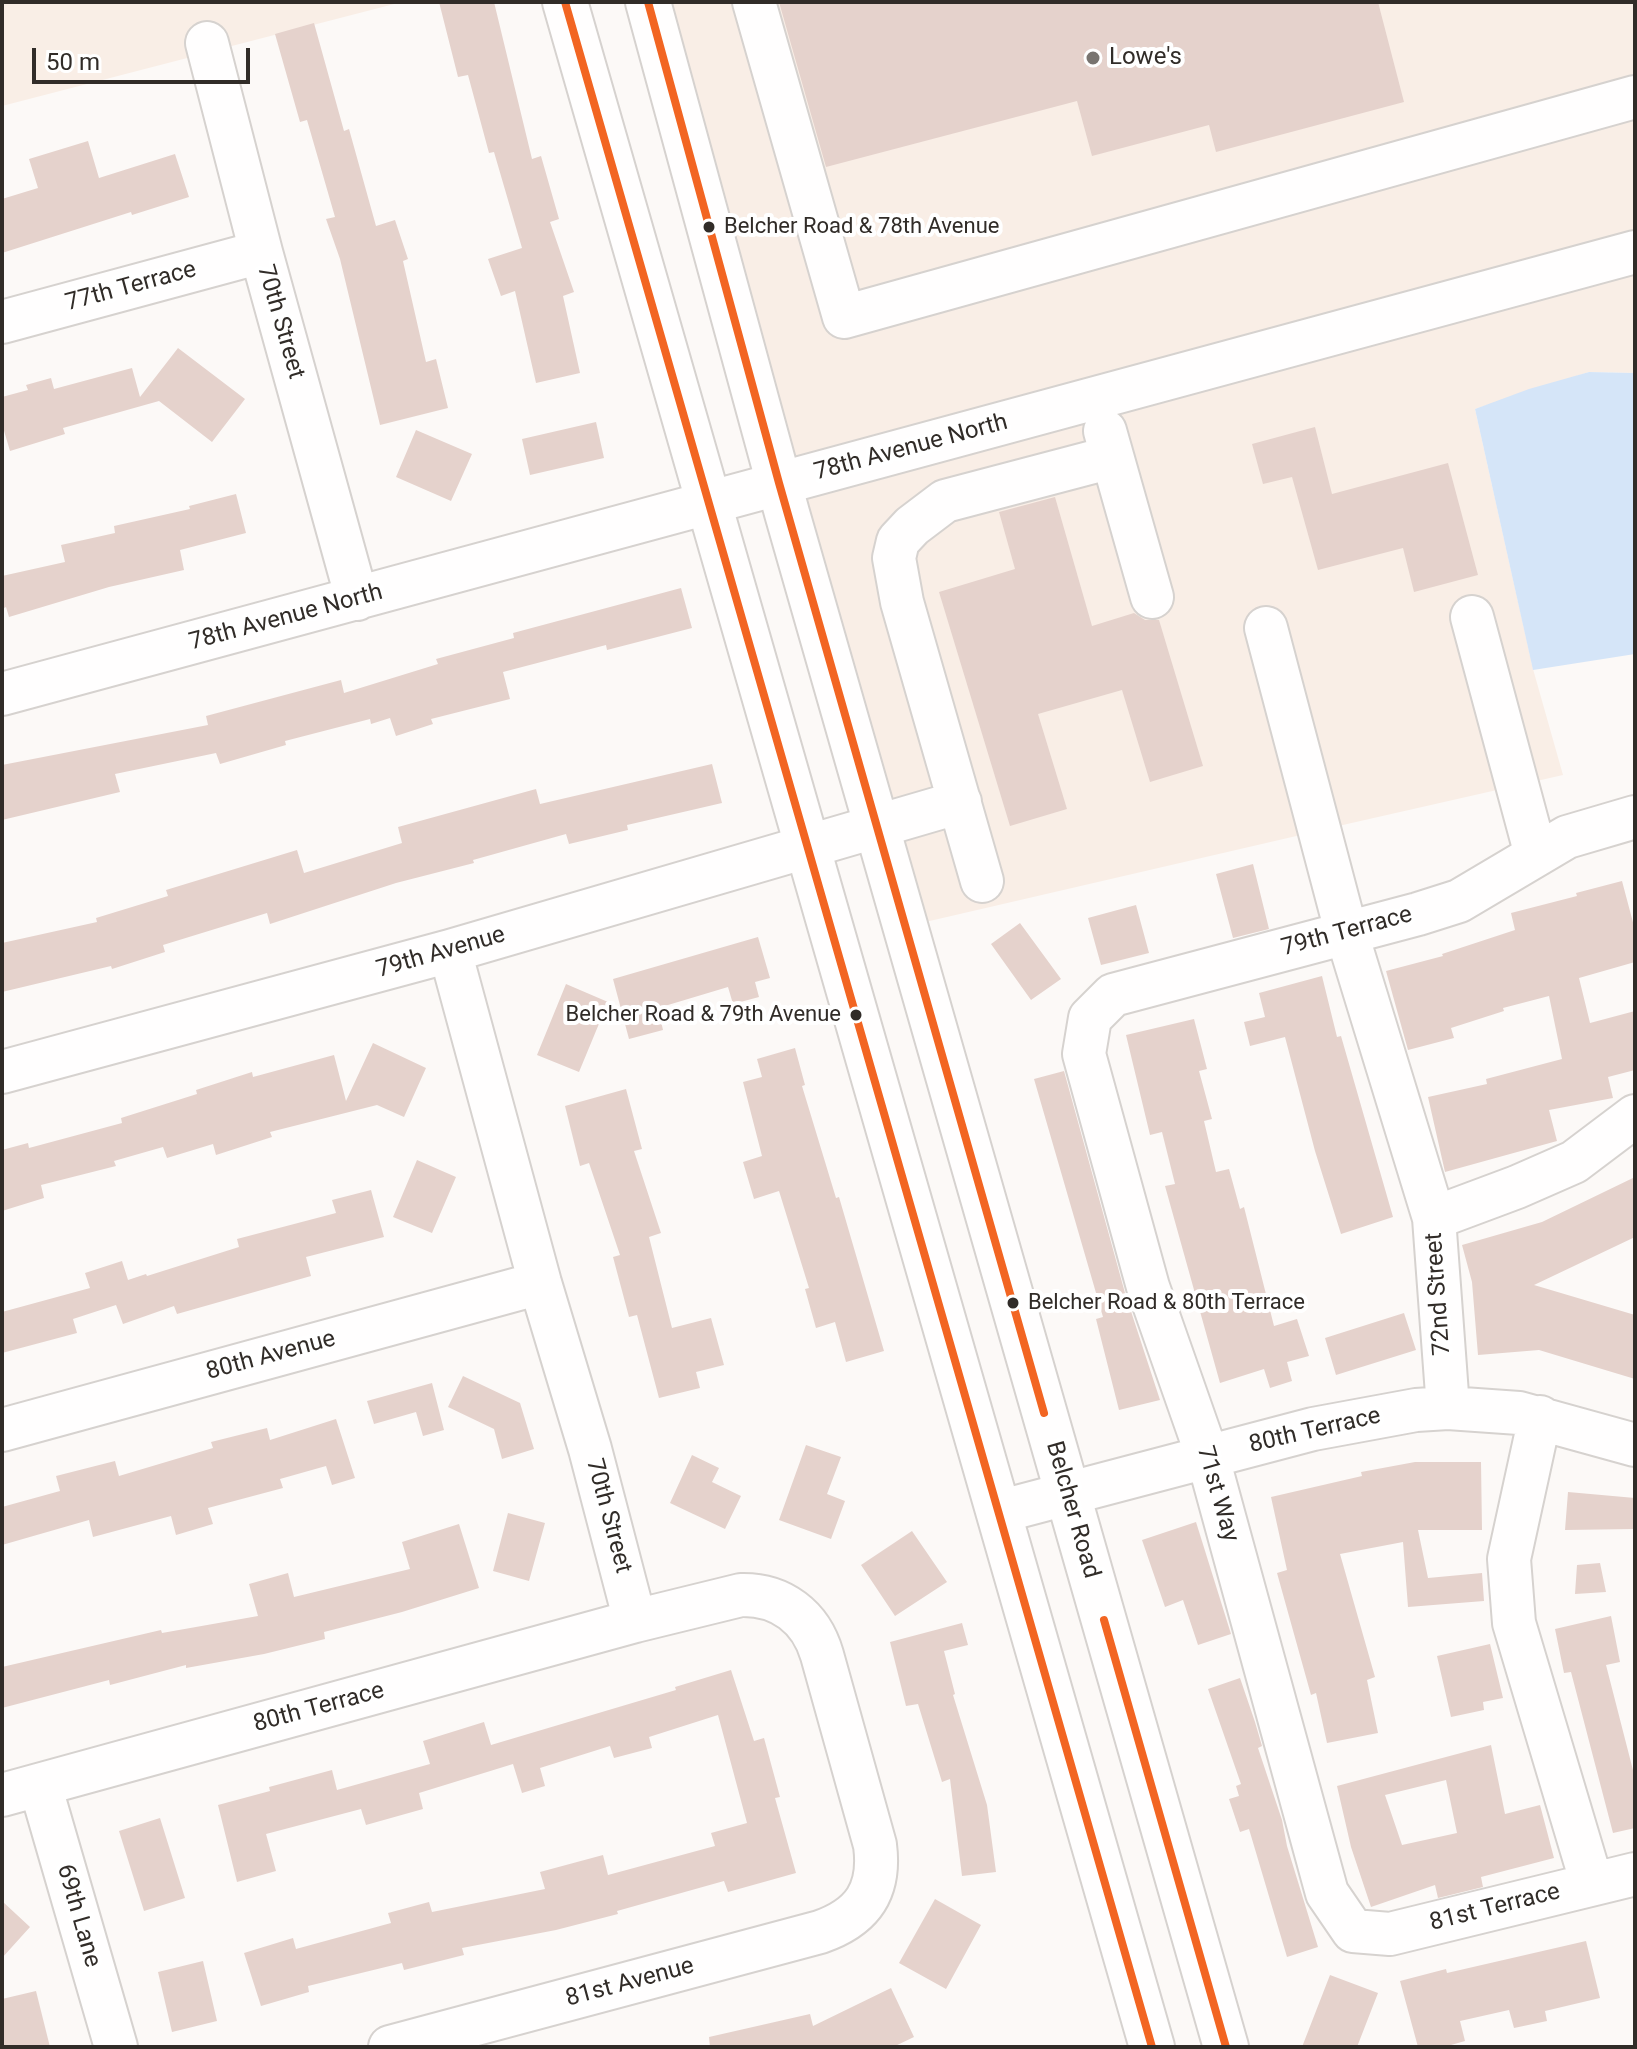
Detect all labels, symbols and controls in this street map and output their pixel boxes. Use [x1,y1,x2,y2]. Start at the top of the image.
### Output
scale bar [36,32,254,82]
place label: Lowe's [1109,44,1182,72]
text: 50 m [46,48,100,76]
marker: Lowe's [1084,49,1102,67]
place label: Belcher Road & 78th Avenue [724,214,999,240]
marker: Belcher Road & 78th Avenue [701,219,717,235]
street label: 77th Terrace [63,256,199,318]
street label: 70th Street [250,262,310,382]
street label: 78th Avenue North [811,408,1011,488]
street label: 78th Avenue North [186,578,386,658]
street label: 79th Terrace [1279,901,1415,963]
street label: 79th Avenue [373,921,509,985]
place label: Belcher Road & 79th Avenue [566,1002,841,1028]
marker: Belcher Road & 79th Avenue [848,1007,864,1023]
street label: 72nd Street [1420,1232,1458,1356]
place label: Belcher Road & 80th Terrace [1028,1290,1305,1316]
marker: Belcher Road & 80th Terrace [1005,1295,1021,1311]
street label: 80th Avenue [203,1325,339,1387]
street label: 80th Terrace [1246,1402,1384,1460]
street label: Belcher Road [1039,1438,1105,1582]
street label: 71st Way [1190,1443,1244,1545]
street label: 70th Street [579,1456,637,1576]
street label: 80th Terrace [251,1677,387,1739]
street label: 69th Lane [50,1861,106,1971]
street label: 81st Terrace [1427,1878,1563,1938]
street label: 81st Avenue [563,1952,697,2014]

